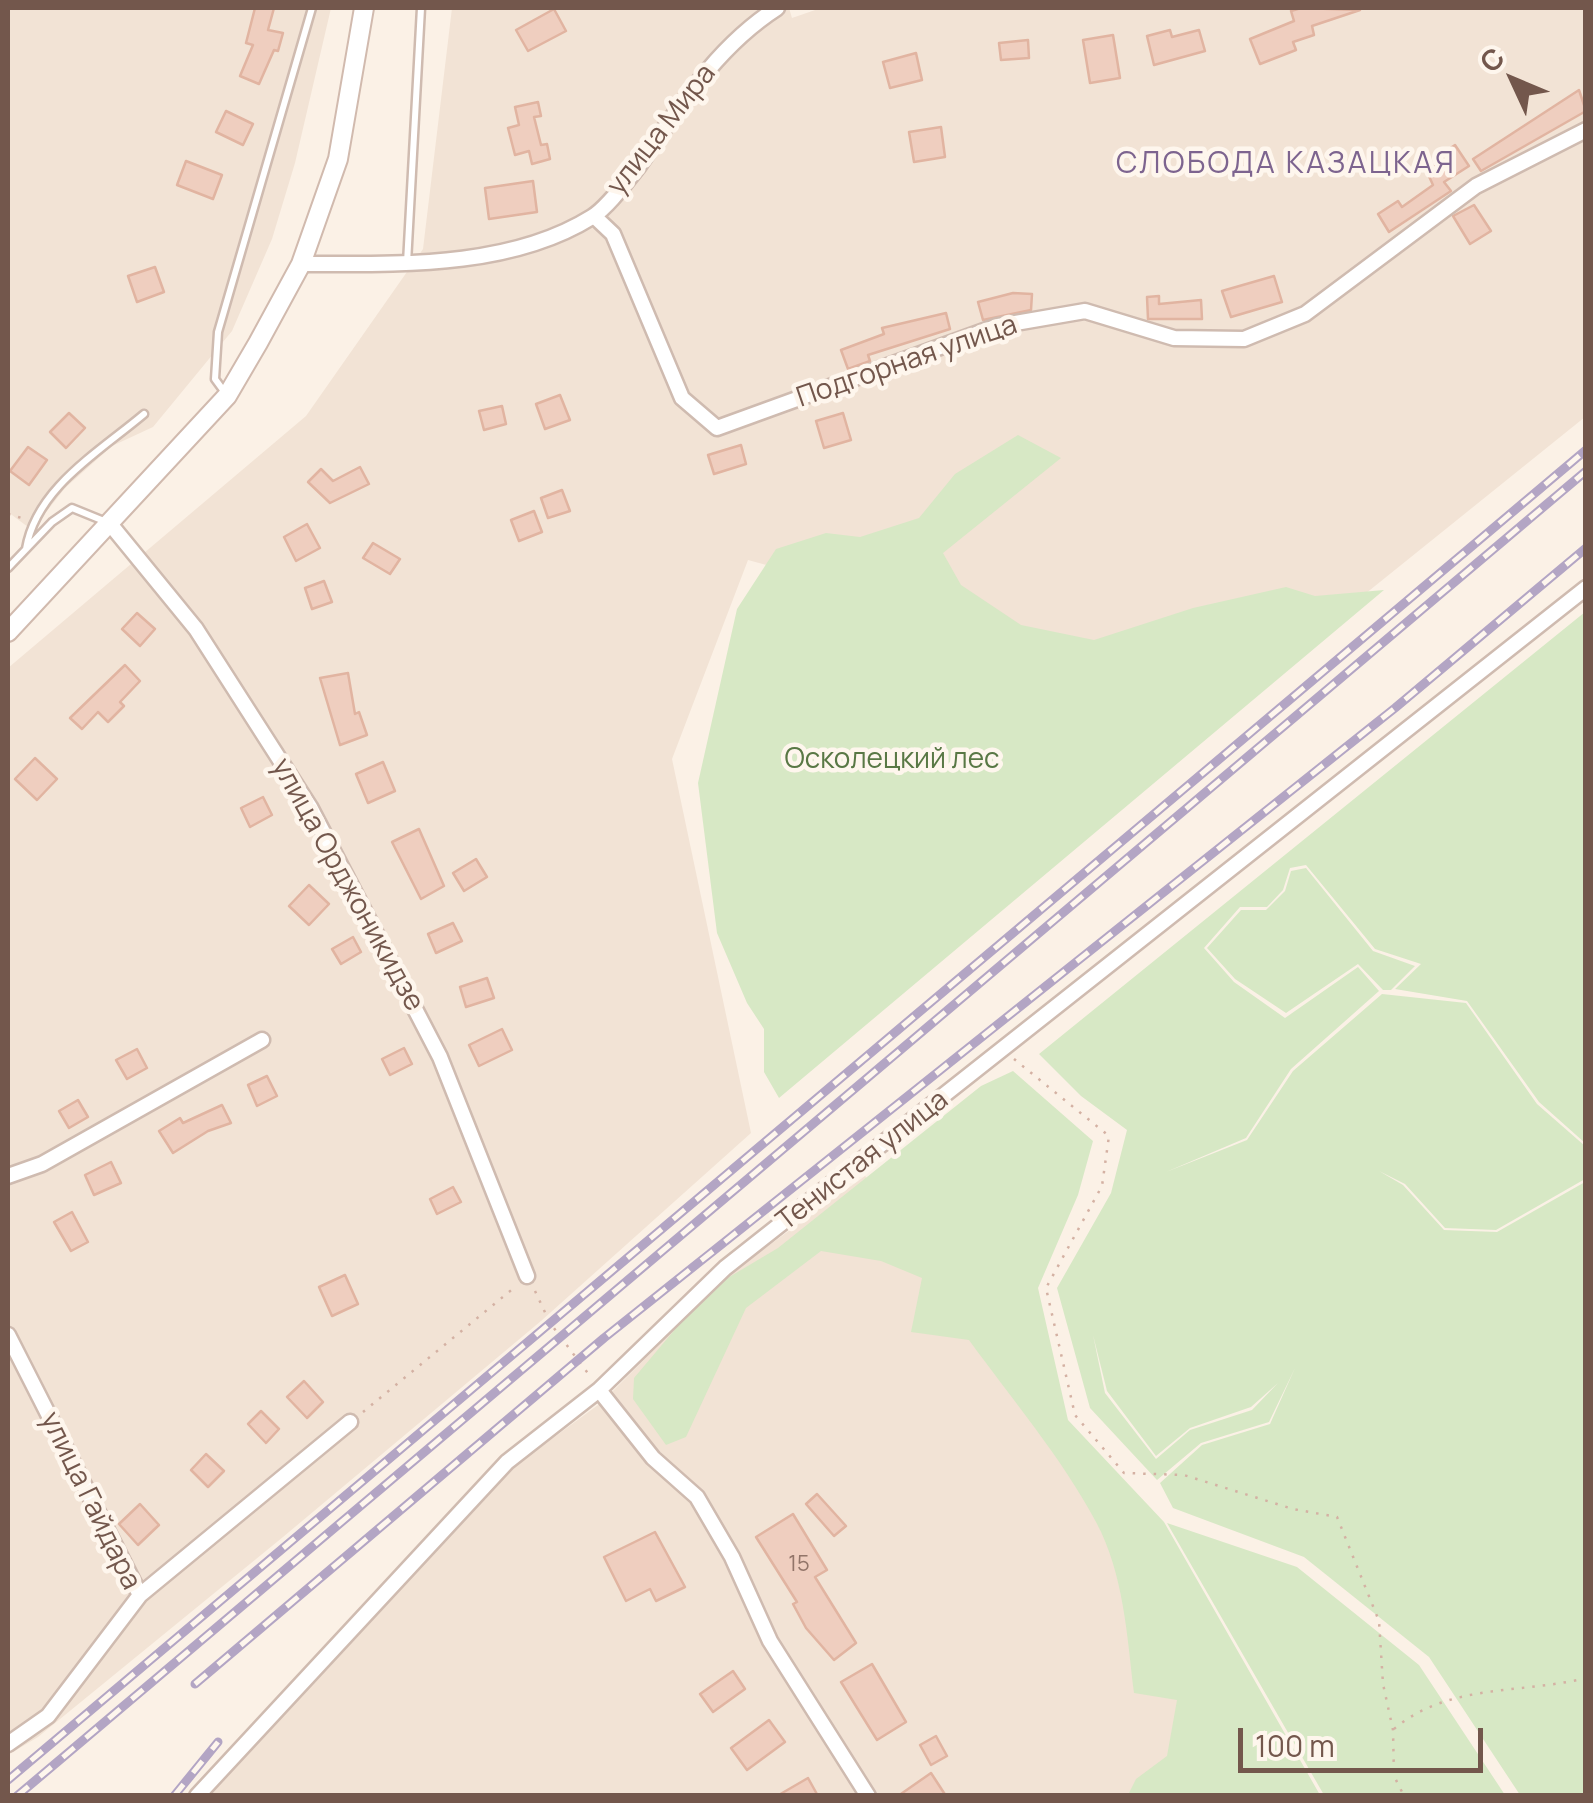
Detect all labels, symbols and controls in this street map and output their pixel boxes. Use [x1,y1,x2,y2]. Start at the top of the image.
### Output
north arrow [1463,30,1563,130]
text: С [1471,39,1512,80]
street label: улица Мира [601,58,723,202]
district label: СЛОБОДА КАЗАЦКАЯ [1116,147,1456,183]
street label: Подгорная улица [792,309,1022,415]
park label: Осколецкий лес [784,743,1000,777]
street label: улица Орджоникидзе [264,753,430,1017]
street label: Тенистая улица [771,1084,955,1238]
street label: улица Гайдара [32,1407,148,1595]
house number: 15 [788,1552,810,1578]
scale bar [1243,1708,1488,1770]
text: 100 m [1255,1725,1335,1766]

